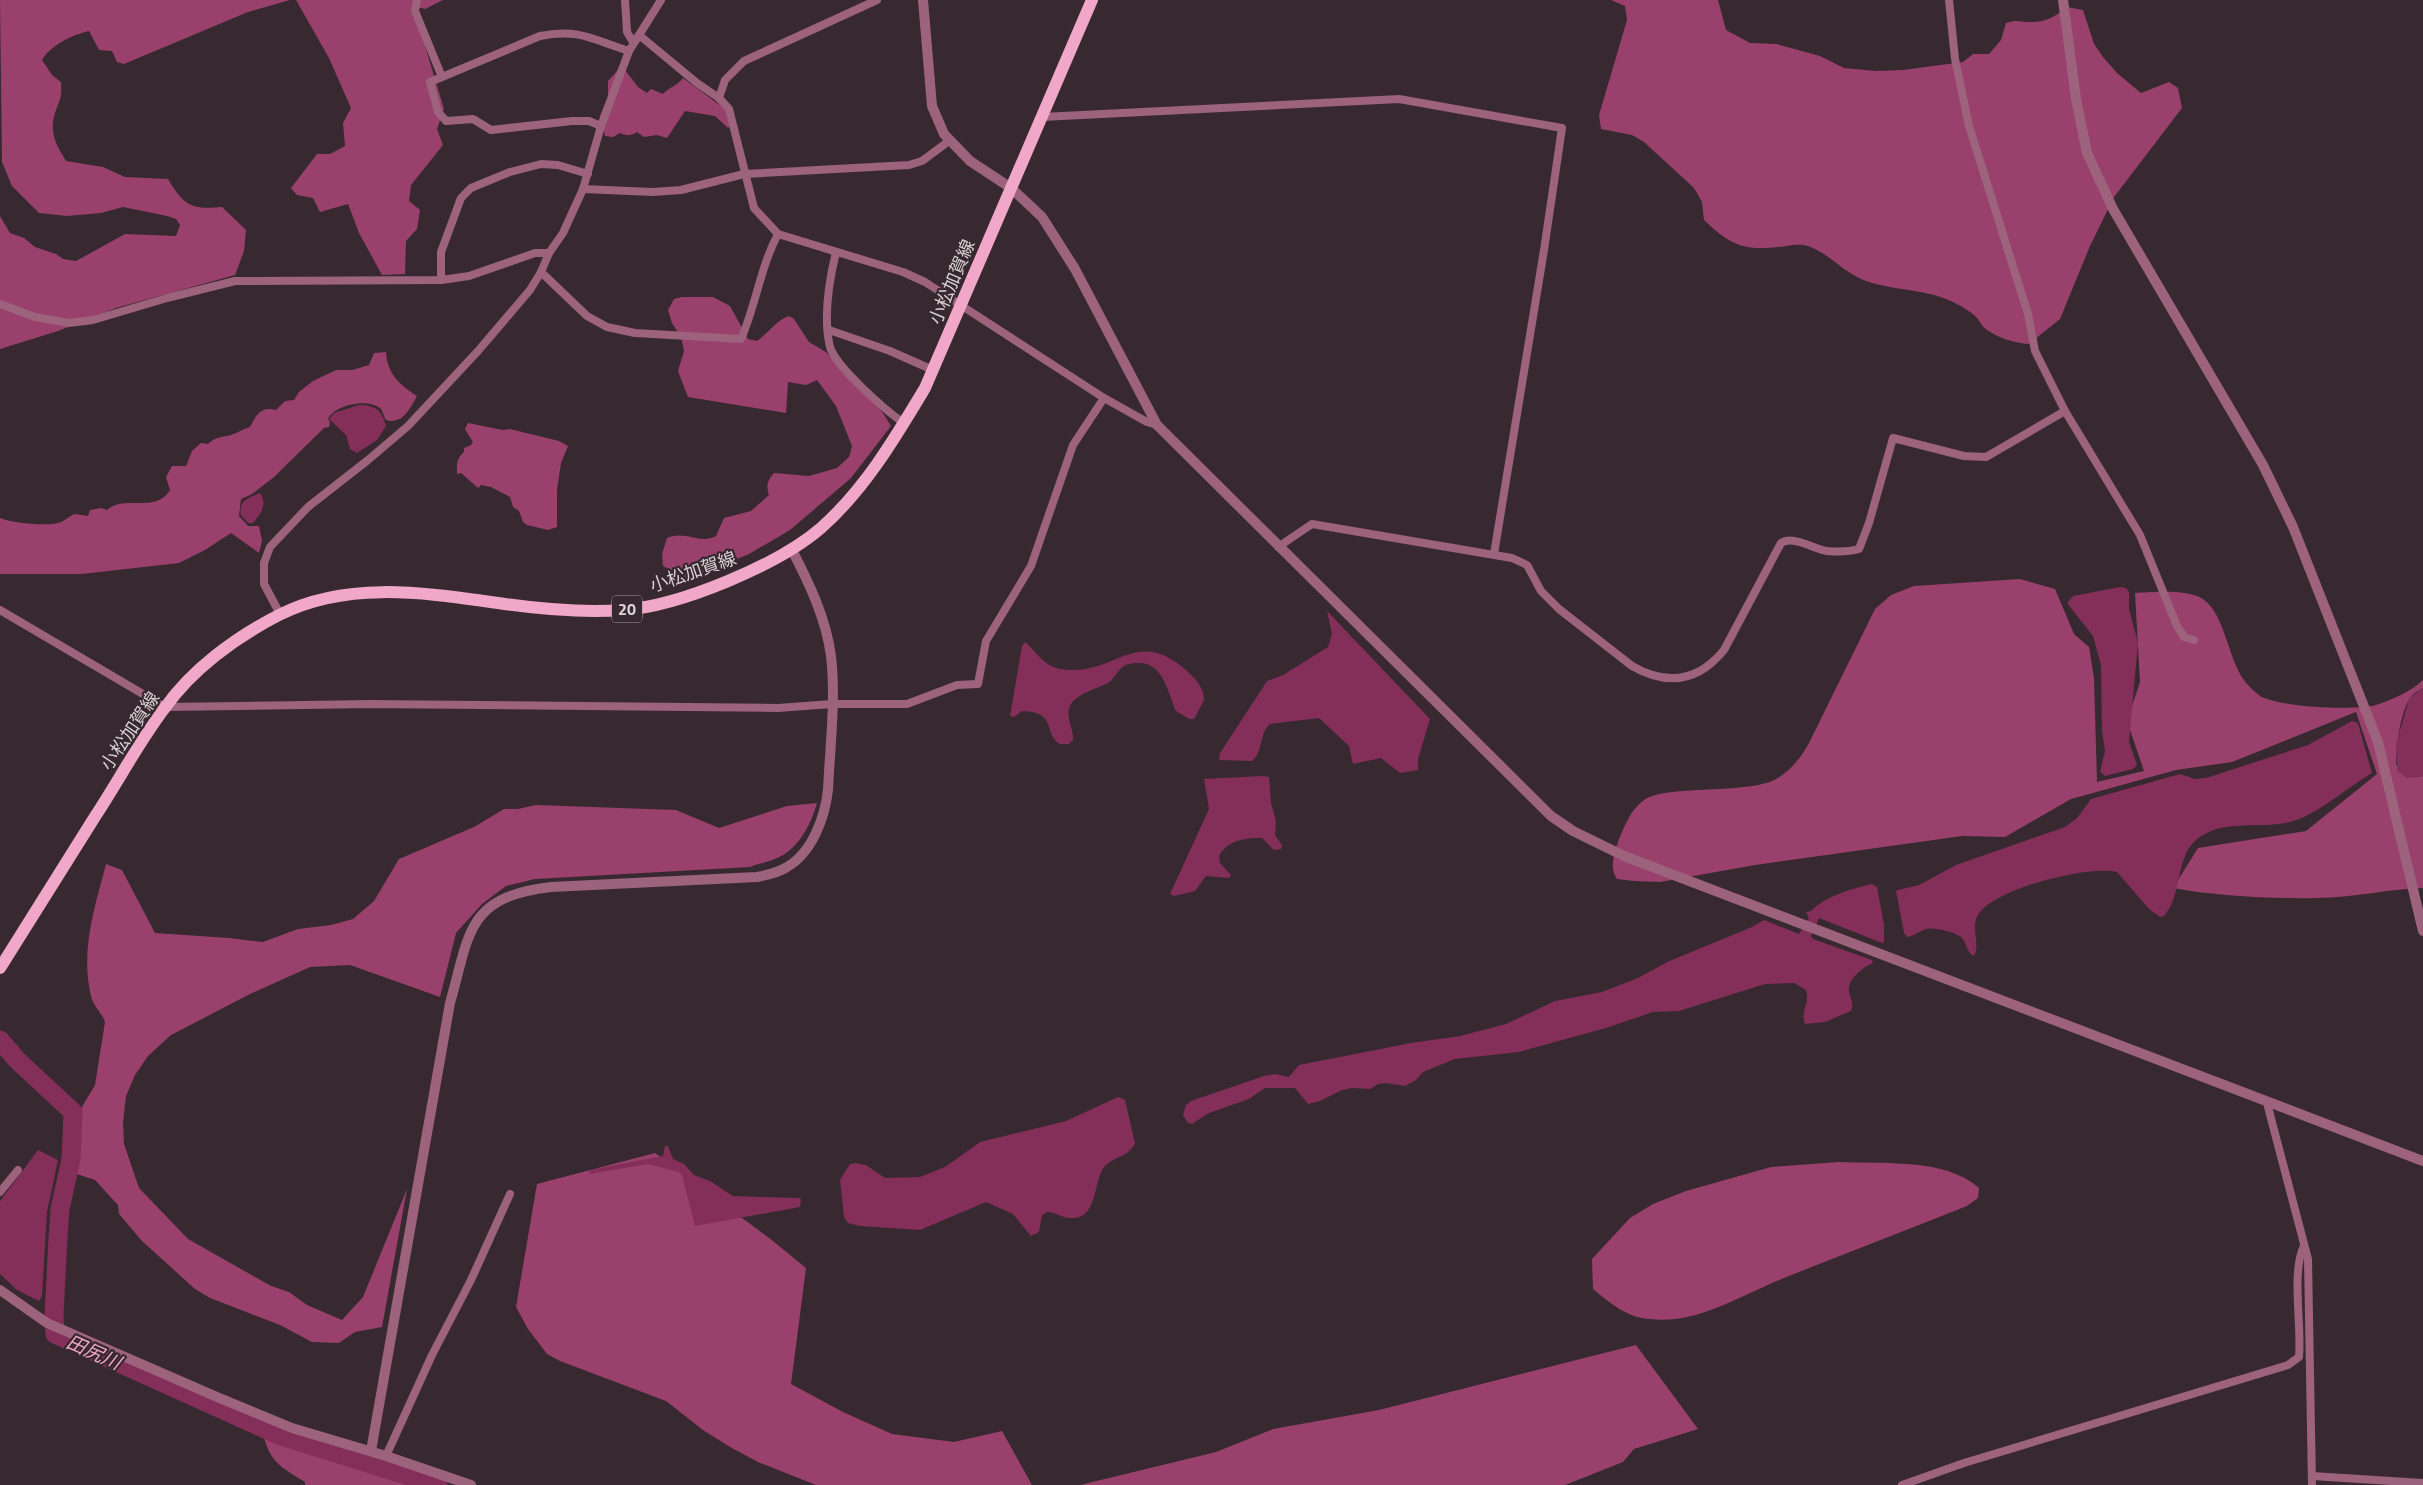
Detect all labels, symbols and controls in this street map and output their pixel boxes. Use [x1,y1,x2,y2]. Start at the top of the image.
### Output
street label: 小松加賀線 [922,235,982,329]
street label: 小松加賀線 [646,544,740,599]
road number: 20 [612,596,642,622]
street label: 小松加賀線 [93,686,166,776]
water label: 田尻川 [62,1327,128,1377]

